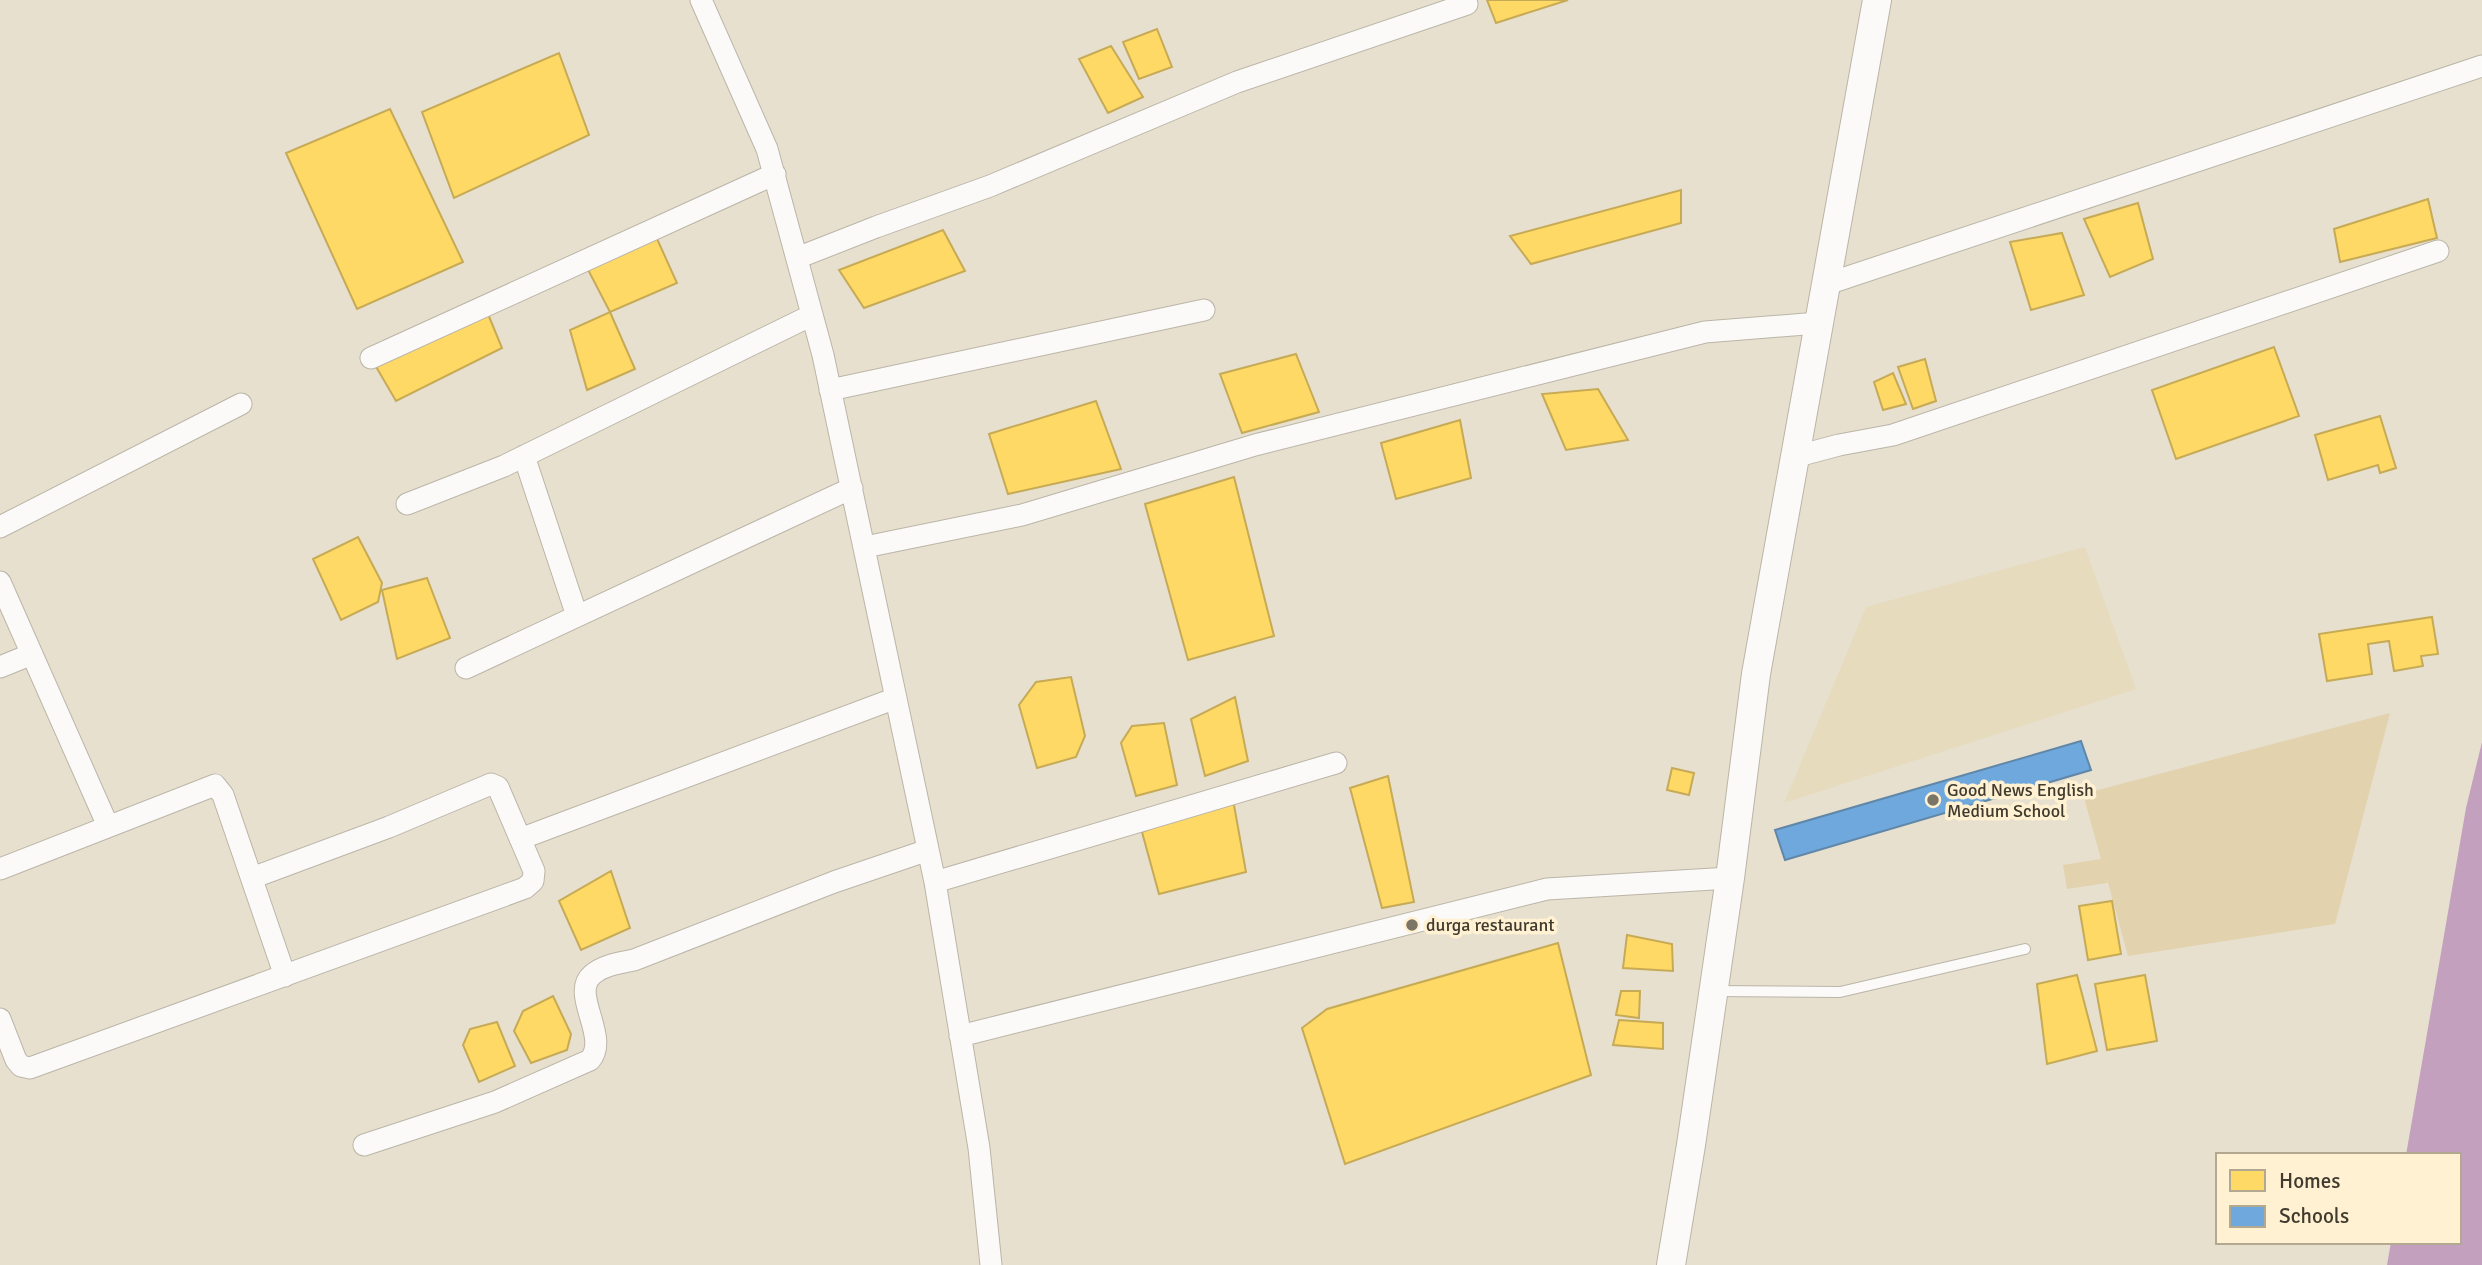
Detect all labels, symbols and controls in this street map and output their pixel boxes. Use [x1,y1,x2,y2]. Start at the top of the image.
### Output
place label: Good News English Medium School [1947,779,2094,822]
marker: Good News English Medium School [1925,792,1941,808]
place label: durga restaurant [1426,914,1555,936]
marker: durga restaurant [1404,917,1420,933]
legend [2216,1153,2461,1244]
text: Homes [2279,1168,2341,1194]
text: Schools [2279,1203,2349,1229]

